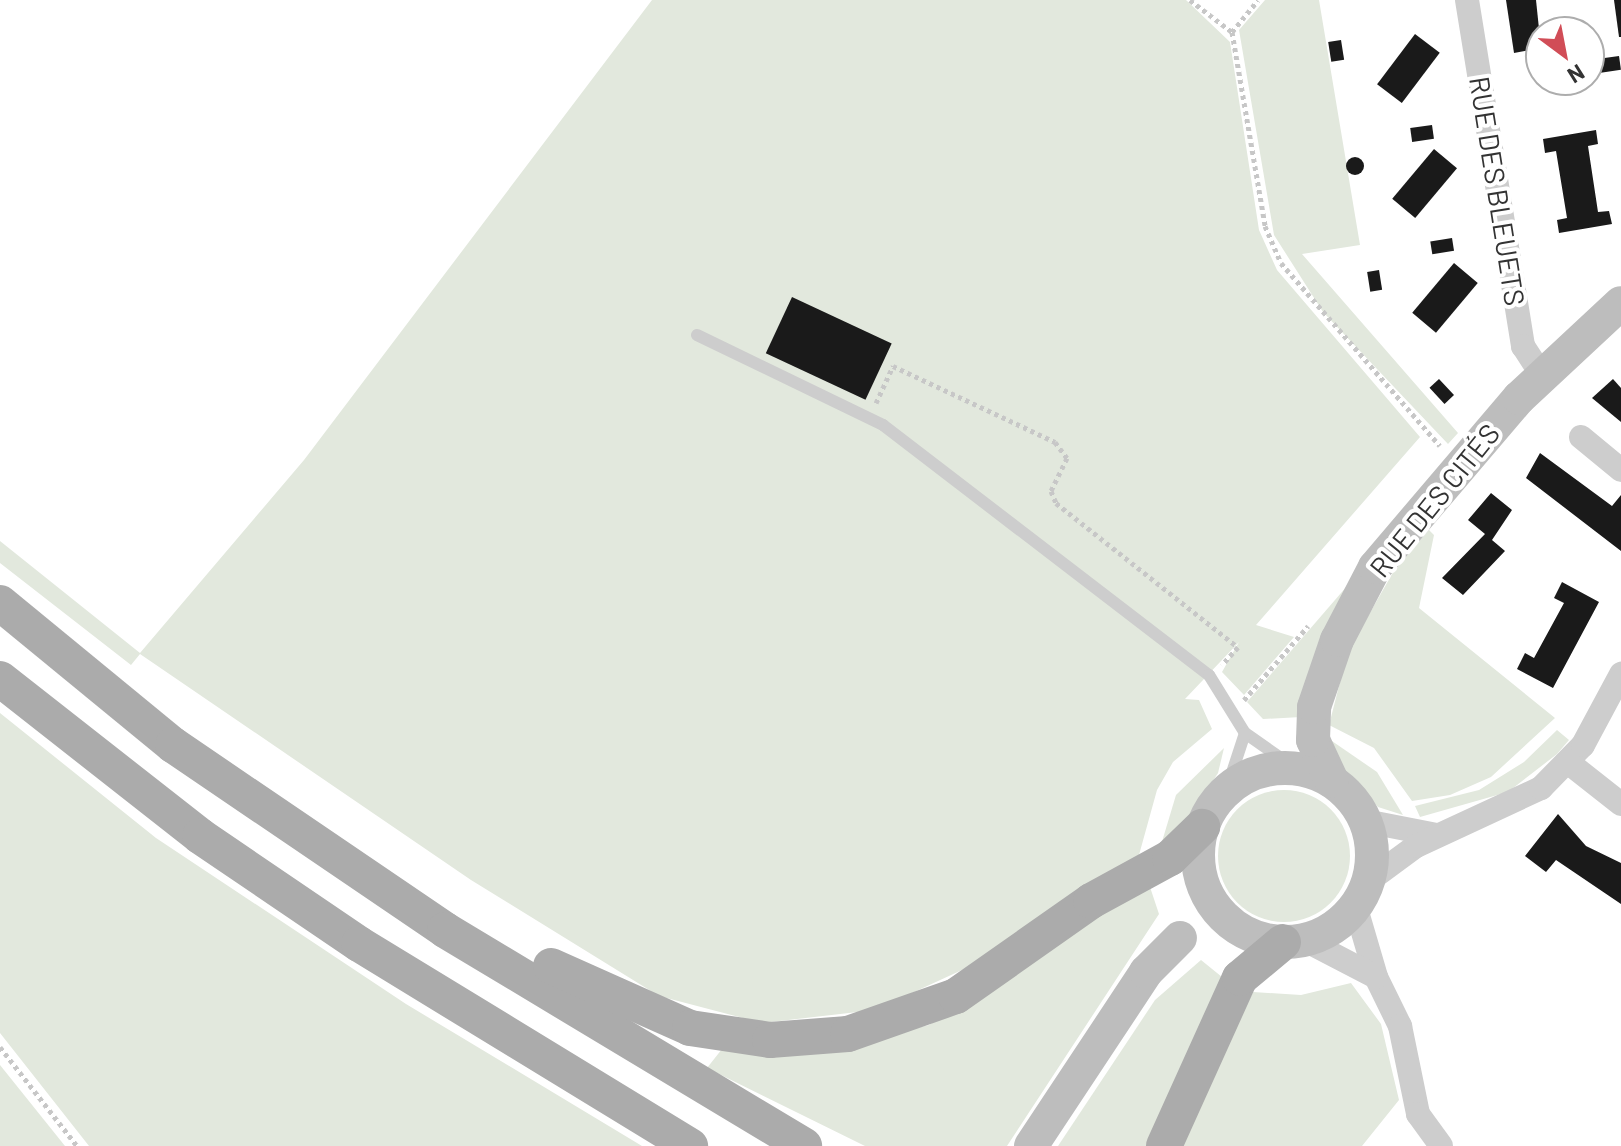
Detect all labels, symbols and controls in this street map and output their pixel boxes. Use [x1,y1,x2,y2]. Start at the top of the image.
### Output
north arrow [1525,16,1605,96]
text: N [1564,60,1590,90]
street label: RUE DES BLEUETS [1463,74,1533,308]
street label: RUE DES CITÉS [1362,417,1506,583]

